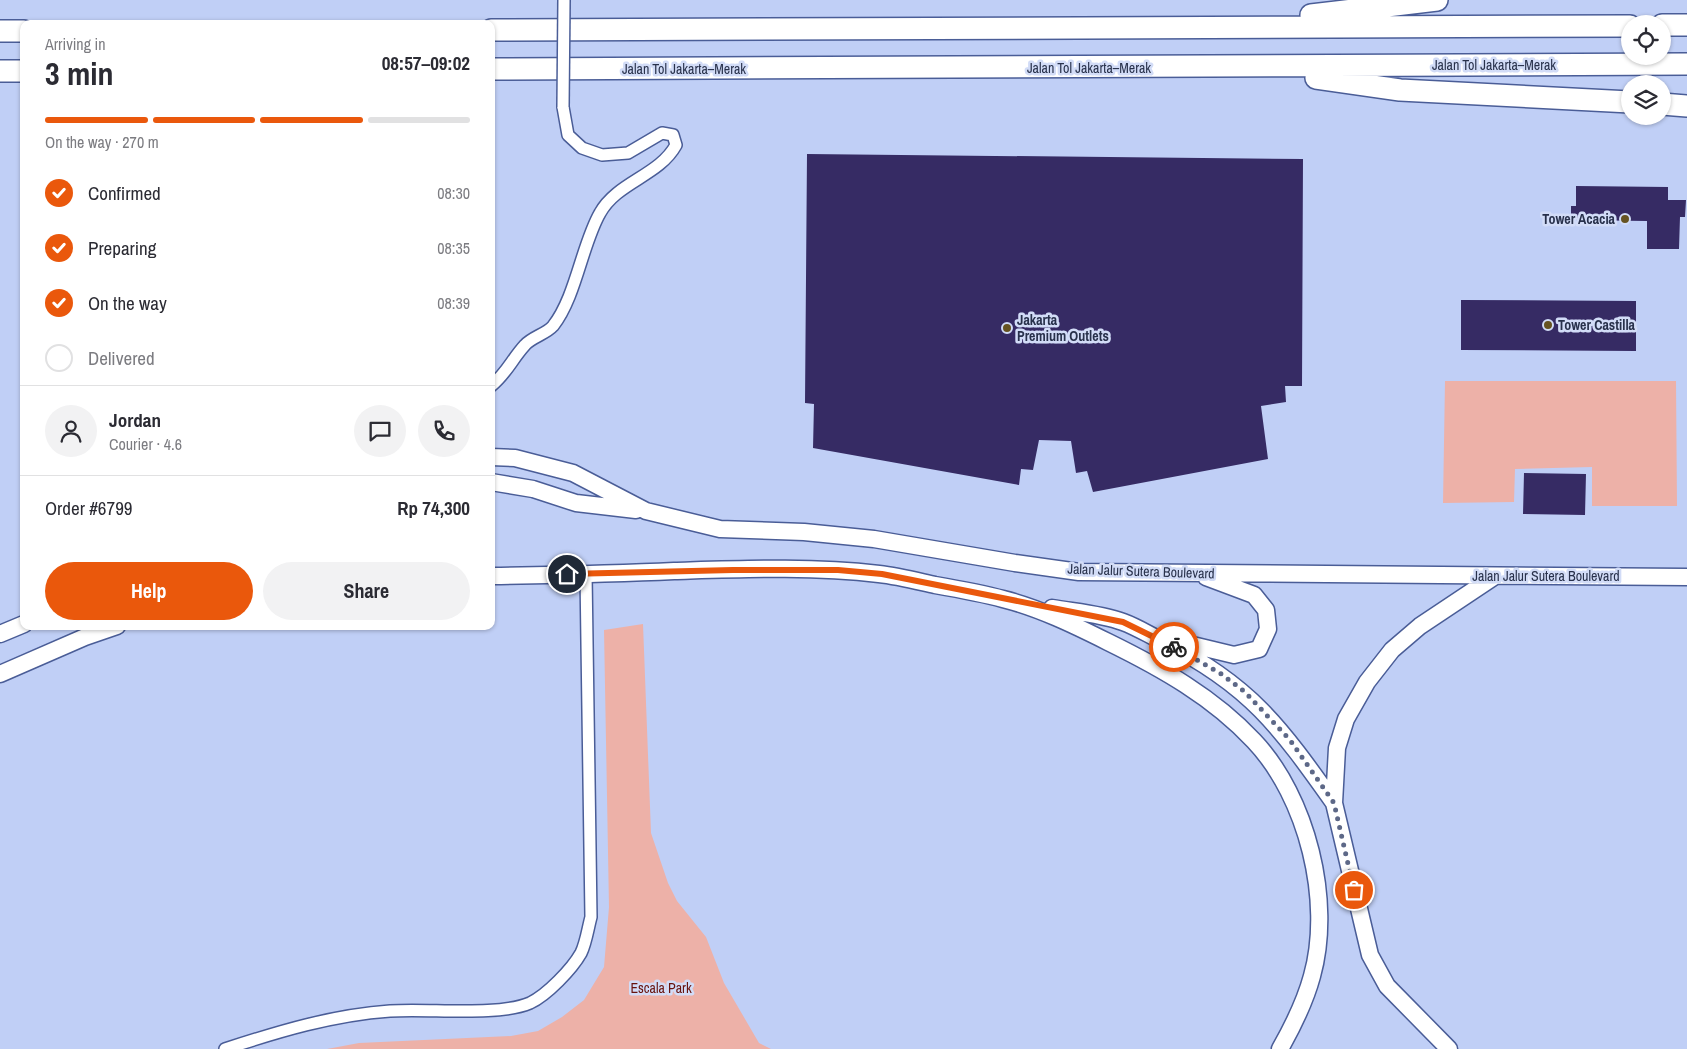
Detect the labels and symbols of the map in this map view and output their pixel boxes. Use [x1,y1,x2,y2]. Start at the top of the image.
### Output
street label: Jalan Tol Jakarta–Merak [1432,56,1556,74]
street label: Jalan Tol Jakarta–Merak [1027,59,1151,77]
street label: Jalan Tol Jakarta–Merak [622,60,746,78]
place label: Tower Acacia [1542,210,1616,228]
marker: Tower Acacia [1619,213,1631,225]
place label: Jakarta Premium Outlets [1017,311,1109,345]
place label: Tower Castilla [1558,316,1636,334]
marker: Tower Castilla [1542,319,1554,331]
marker: Jakarta Premium Outlets [1001,322,1013,334]
pin [546,553,588,595]
street label: Jalan Jalur Sutera Boulevard [1067,559,1215,583]
street label: Jalan Jalur Sutera Boulevard [1472,567,1620,585]
courier [1149,622,1199,672]
pin [1333,869,1375,911]
park label: Escala Park [630,979,692,997]

